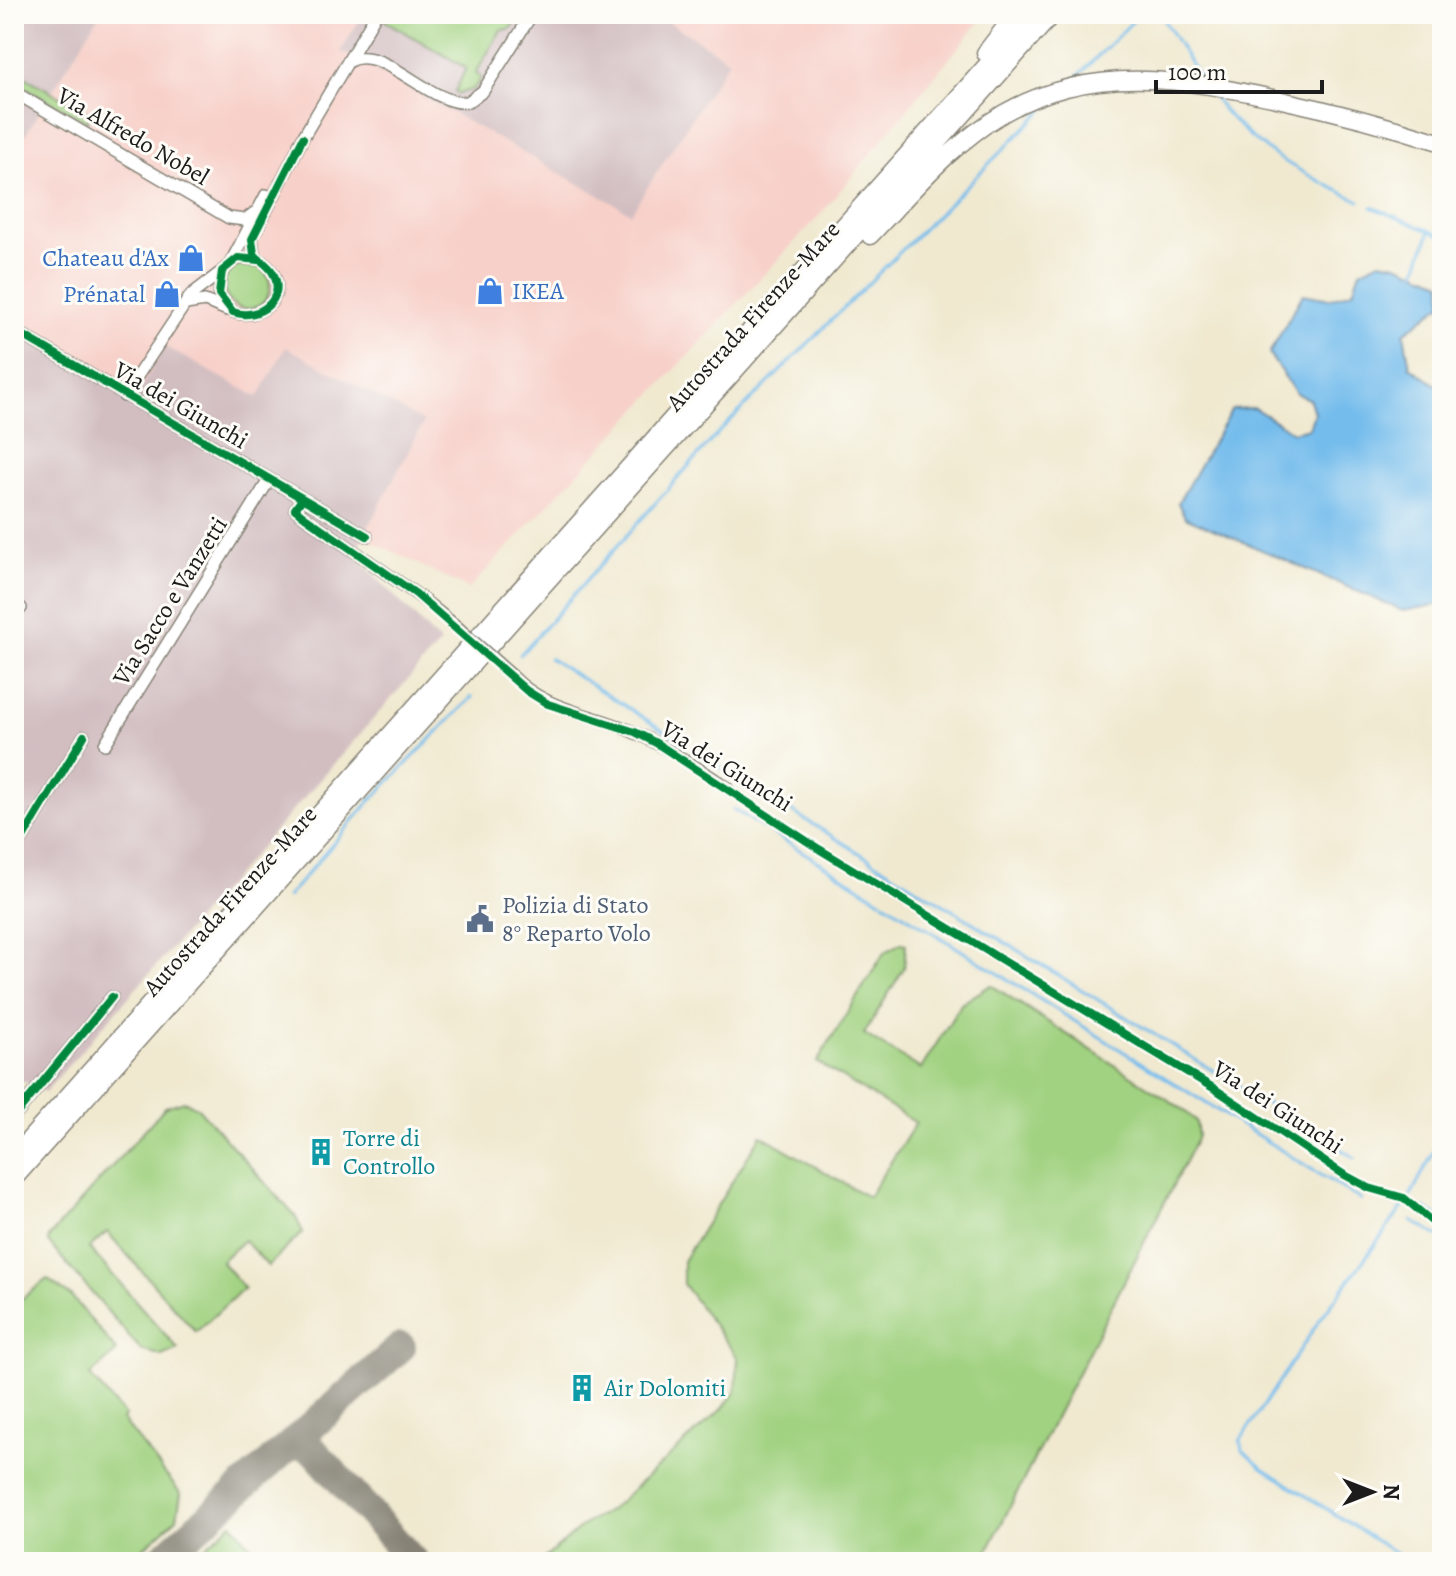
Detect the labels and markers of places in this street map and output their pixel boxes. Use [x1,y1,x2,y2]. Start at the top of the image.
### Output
place label: Chateau d'Ax [42,242,170,274]
shop icon: Chateau d'Ax [176,243,206,273]
place label: IKEA [512,275,565,307]
shop icon: IKEA [475,276,505,306]
place label: Prénatal [63,278,145,310]
shop icon: Prénatal [152,279,182,309]
place label: Polizia di Stato 8° Reparto Volo [502,889,651,949]
public building icon: Polizia di Stato 8° Reparto Volo [465,904,495,934]
place label: Torre di Controllo [343,1122,435,1182]
building icon: Torre di Controllo [306,1137,336,1167]
place label: Air Dolomiti [603,1372,726,1404]
building icon: Air Dolomiti [567,1373,597,1403]

